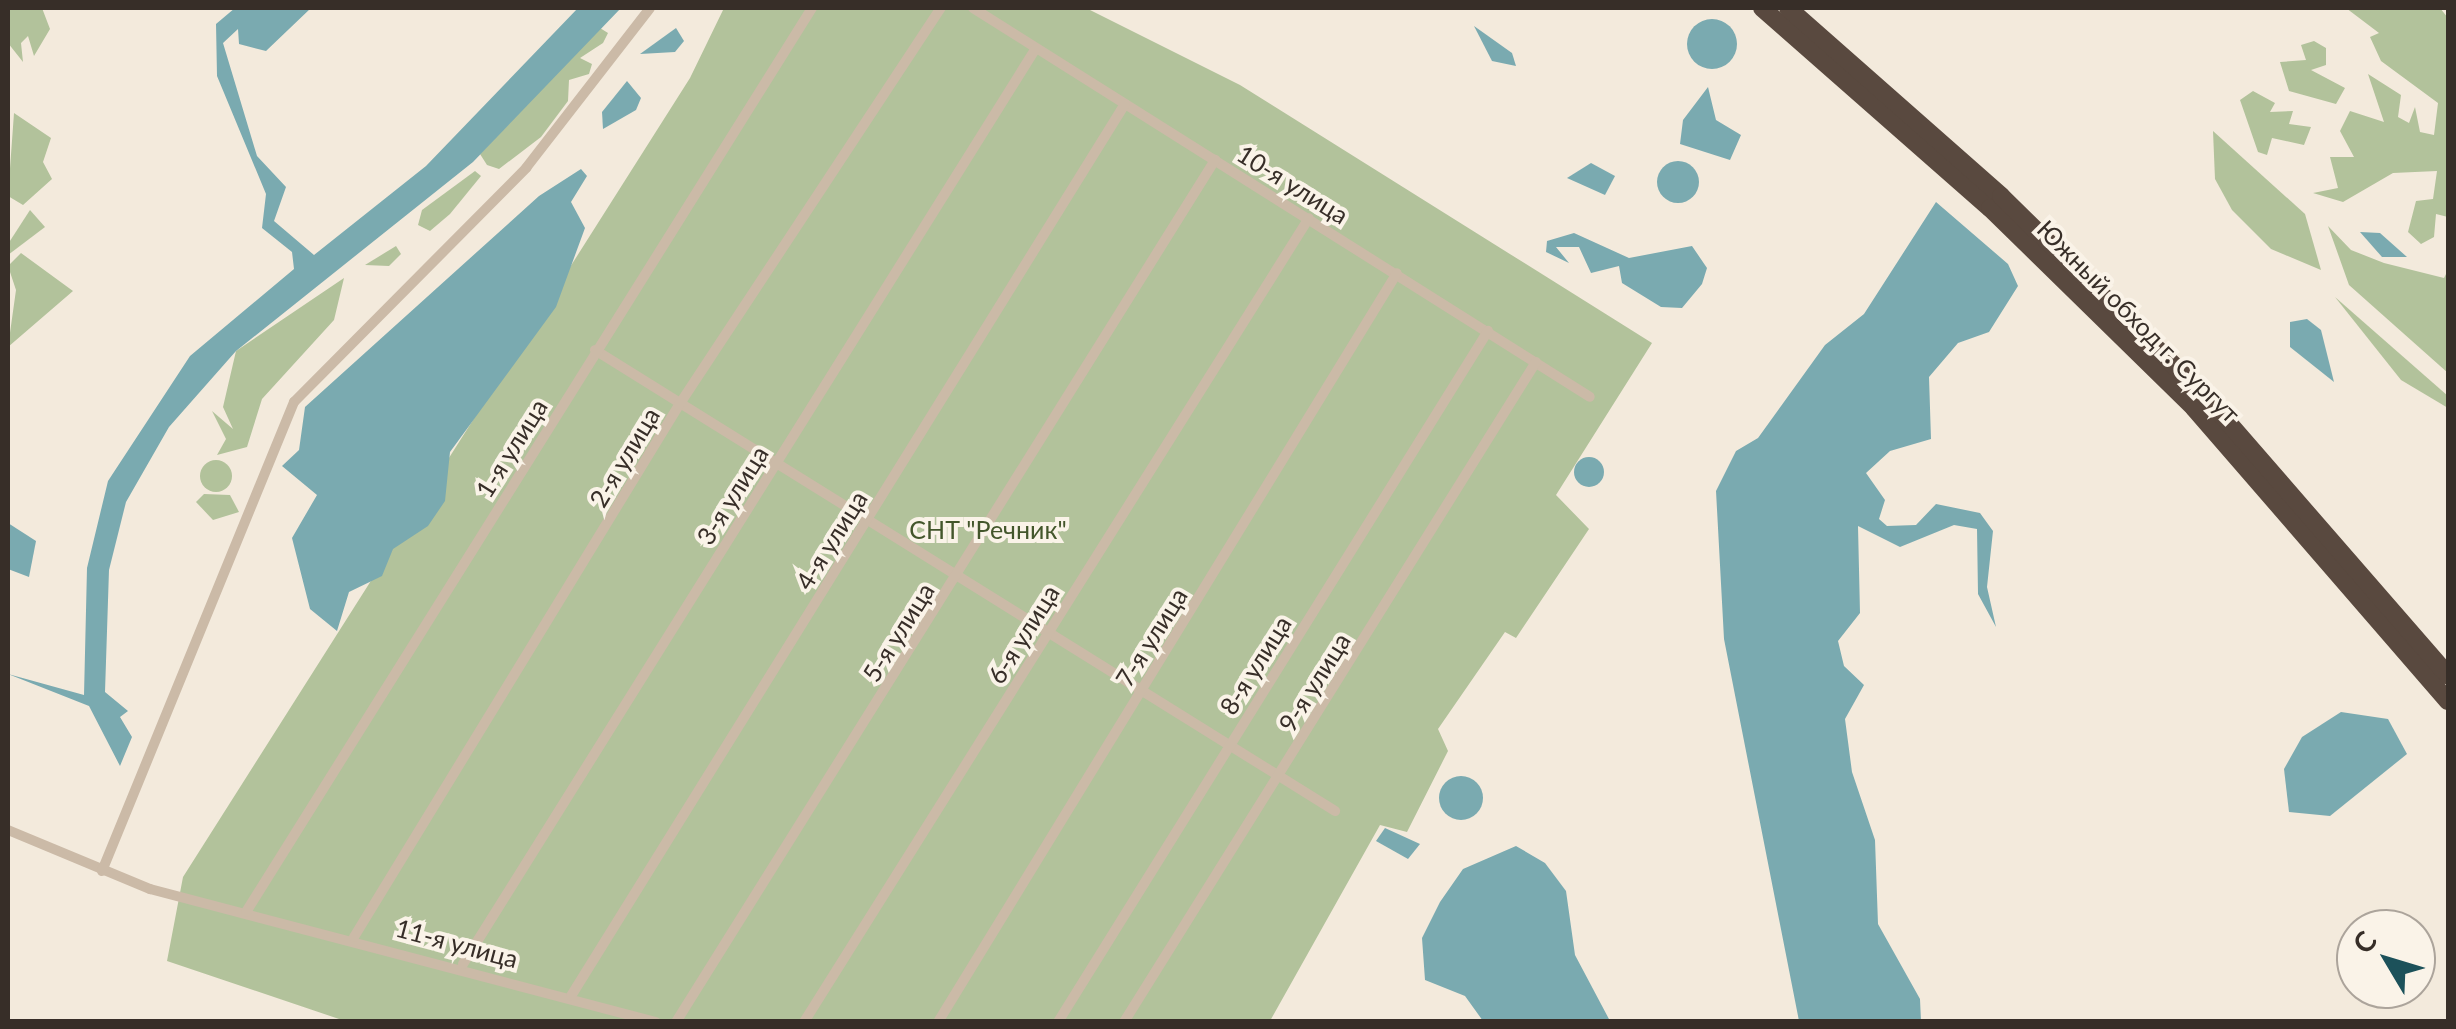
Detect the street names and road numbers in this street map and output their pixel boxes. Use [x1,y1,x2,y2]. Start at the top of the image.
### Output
street label: 10-я улица [1232,138,1354,230]
street label: Южный обход г. Сургут [2031,213,2247,429]
street label: 1-я улица [469,393,553,503]
street label: 2-я улица [583,402,665,512]
street label: 3-я улица [690,440,774,550]
street label: 4-я улица [789,485,873,595]
street label: 5-я улица [856,577,940,687]
street label: 6-я улица [981,579,1065,689]
street label: 7-я улица [1109,582,1193,692]
street label: 8-я улица [1213,610,1297,720]
street label: 9-я улица [1272,627,1356,737]
street label: 11-я улица [393,912,521,974]

